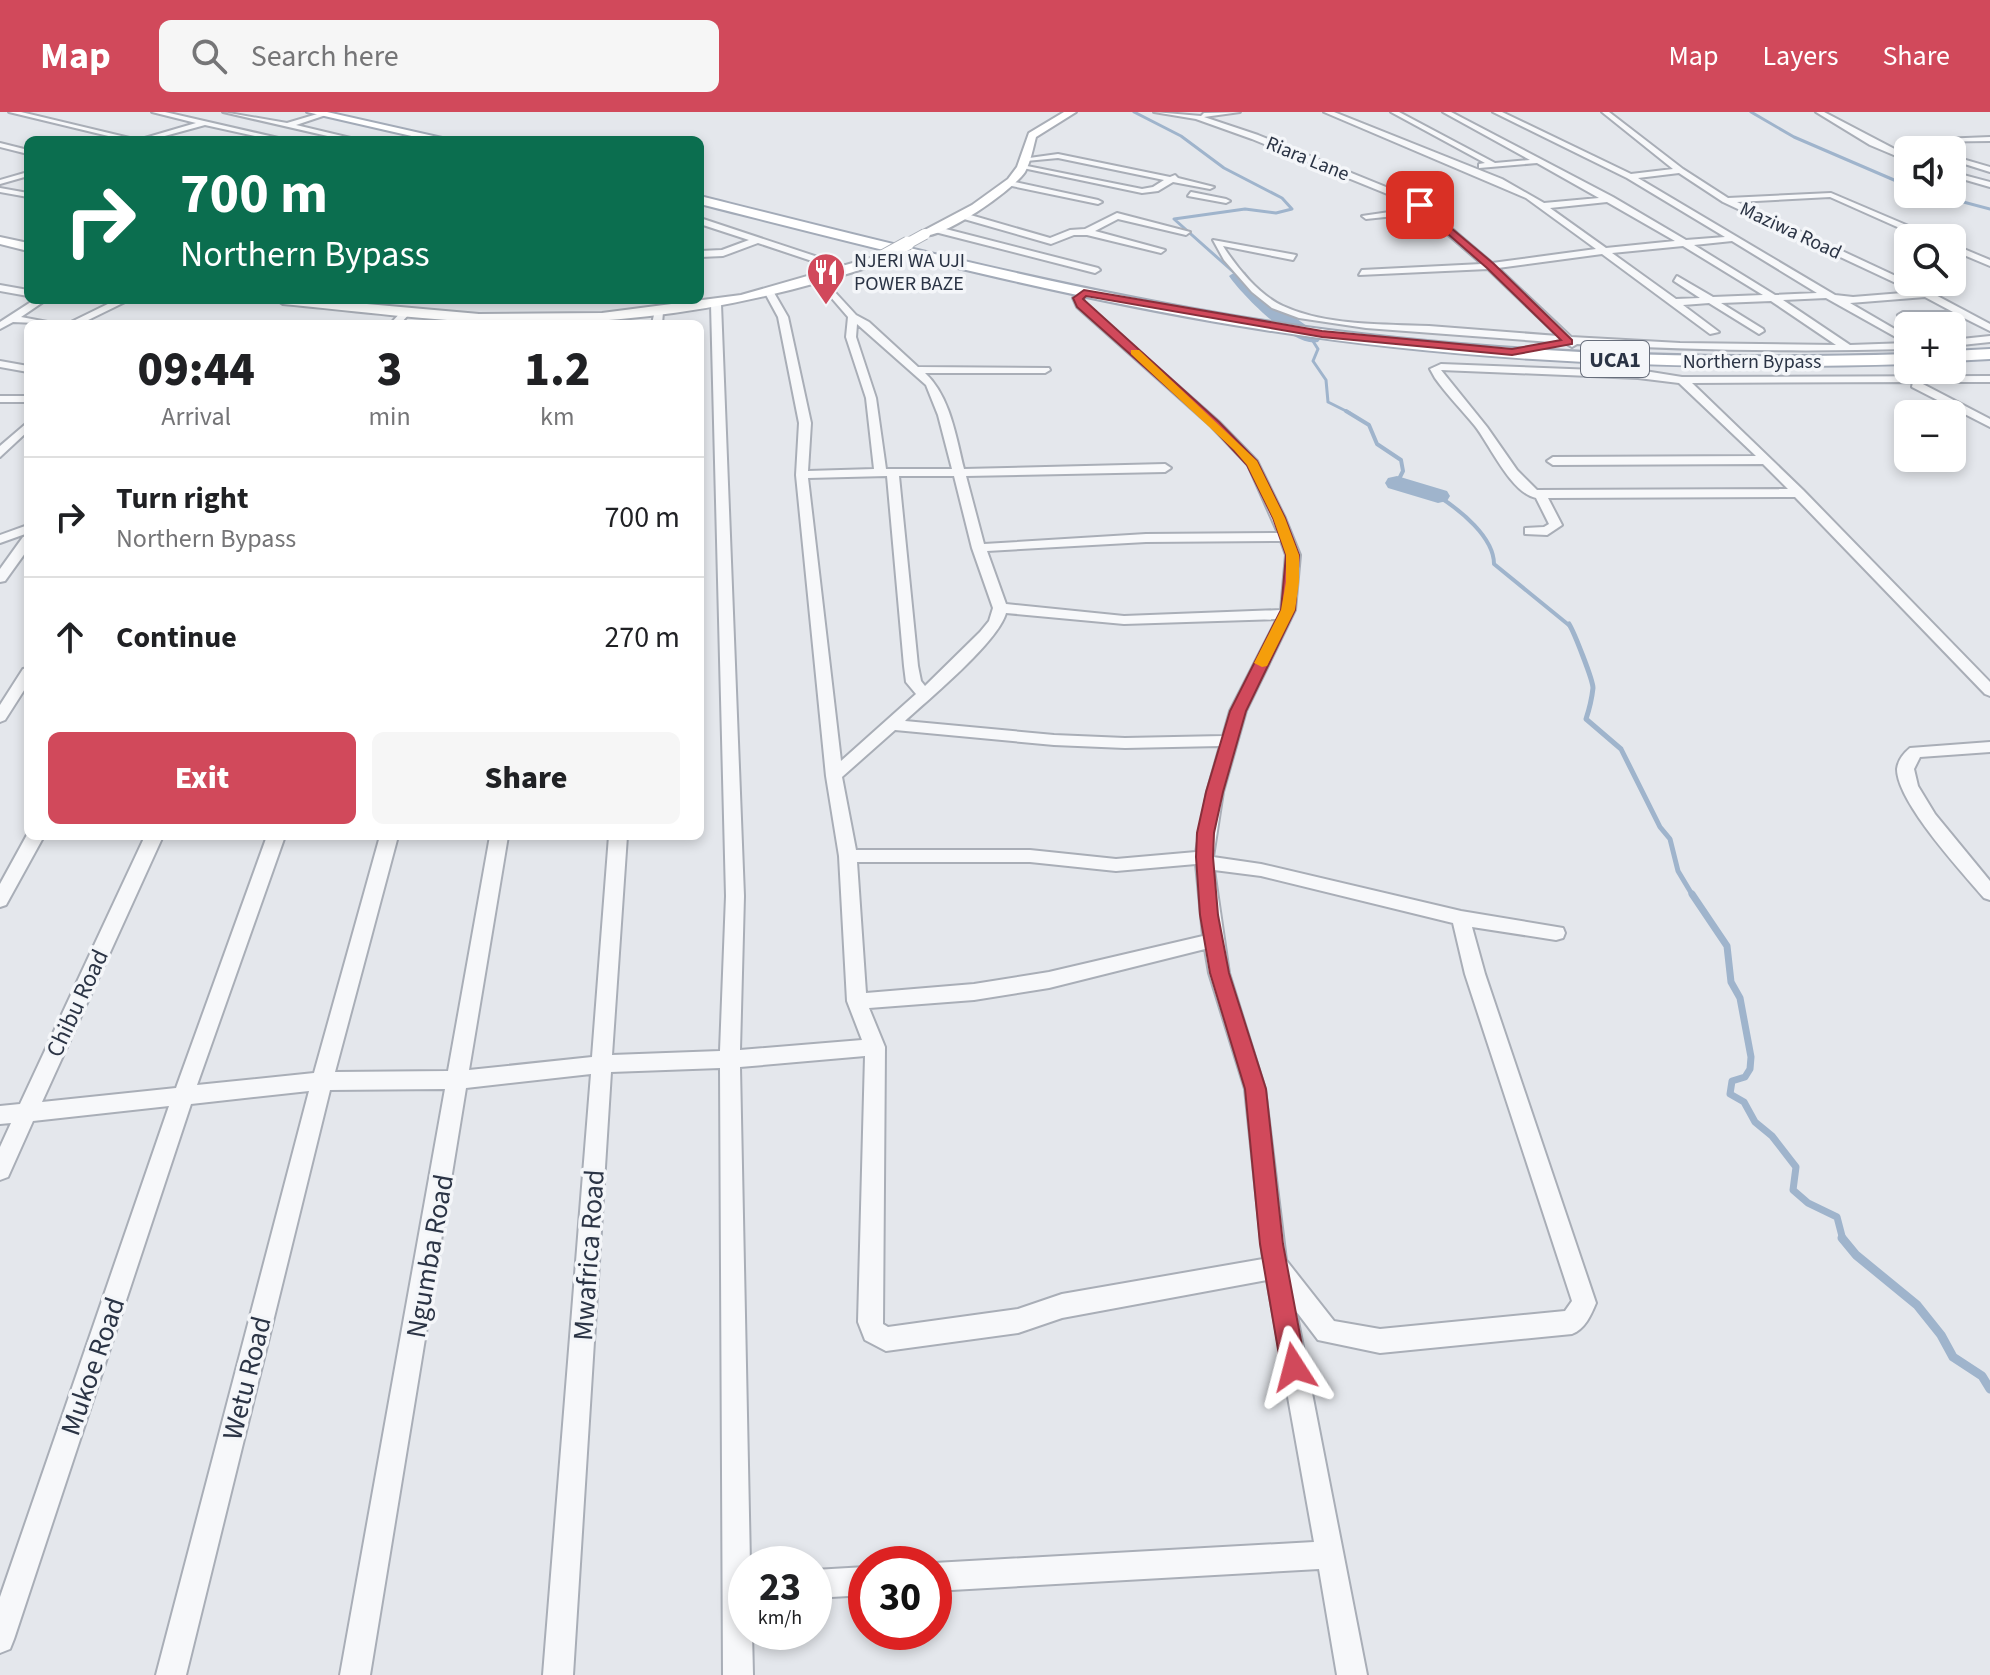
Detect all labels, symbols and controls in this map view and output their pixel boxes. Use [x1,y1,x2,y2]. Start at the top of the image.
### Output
search box [159,20,719,92]
text: Map [40,29,111,83]
icon: search [187,34,231,78]
text: Search here [251,35,399,78]
text: Map [1668,36,1718,76]
text: Layers [1762,36,1838,76]
text: Share [1882,36,1950,76]
street label: Riara Lane [1262,130,1354,188]
map controls [1894,136,1966,472]
button: sound [1894,136,1966,208]
text: 700 m [180,155,328,234]
icon: right [48,168,152,272]
pin [1386,171,1454,239]
icon: arrive [1398,183,1442,227]
street label: Maziwa Road [1735,195,1846,267]
button: search [1894,224,1966,296]
text: Northern Bypass [180,229,430,280]
place label: NJERI WA UJI POWER BAZE [854,247,965,298]
restaurant icon: NJERI WA UJI POWER BAZE [805,251,847,306]
button: + [1894,312,1966,384]
text: 09:44 [138,336,255,404]
text: 3 [377,336,402,404]
text: 1.2 [524,336,590,404]
road number: UCA1 [1581,341,1649,377]
street label: Northern Bypass [1683,348,1821,376]
text: Arrival [161,398,231,435]
text: min [369,398,411,435]
text: km [540,398,575,435]
button: − [1894,400,1966,472]
text: Turn right [116,477,248,520]
icon: right [48,495,92,539]
text: 700 m [604,496,680,539]
text: Northern Bypass [116,520,296,557]
icon: ahead [48,615,92,659]
text: Continue [116,616,237,659]
text: 270 m [604,616,680,659]
button: Exit [48,732,356,824]
button: Share [372,732,680,824]
street label: Chibu Road [37,944,118,1063]
street label: Mwafrica Road [563,1168,615,1342]
street label: Ngumba Road [396,1171,464,1341]
street label: Mukoe Road [51,1292,135,1441]
street label: Wetu Road [212,1312,282,1444]
position arrow [1252,1325,1336,1409]
speed limit sign: 30 [848,1546,952,1650]
text: 23 [759,1559,801,1616]
text: km/h [758,1604,802,1632]

